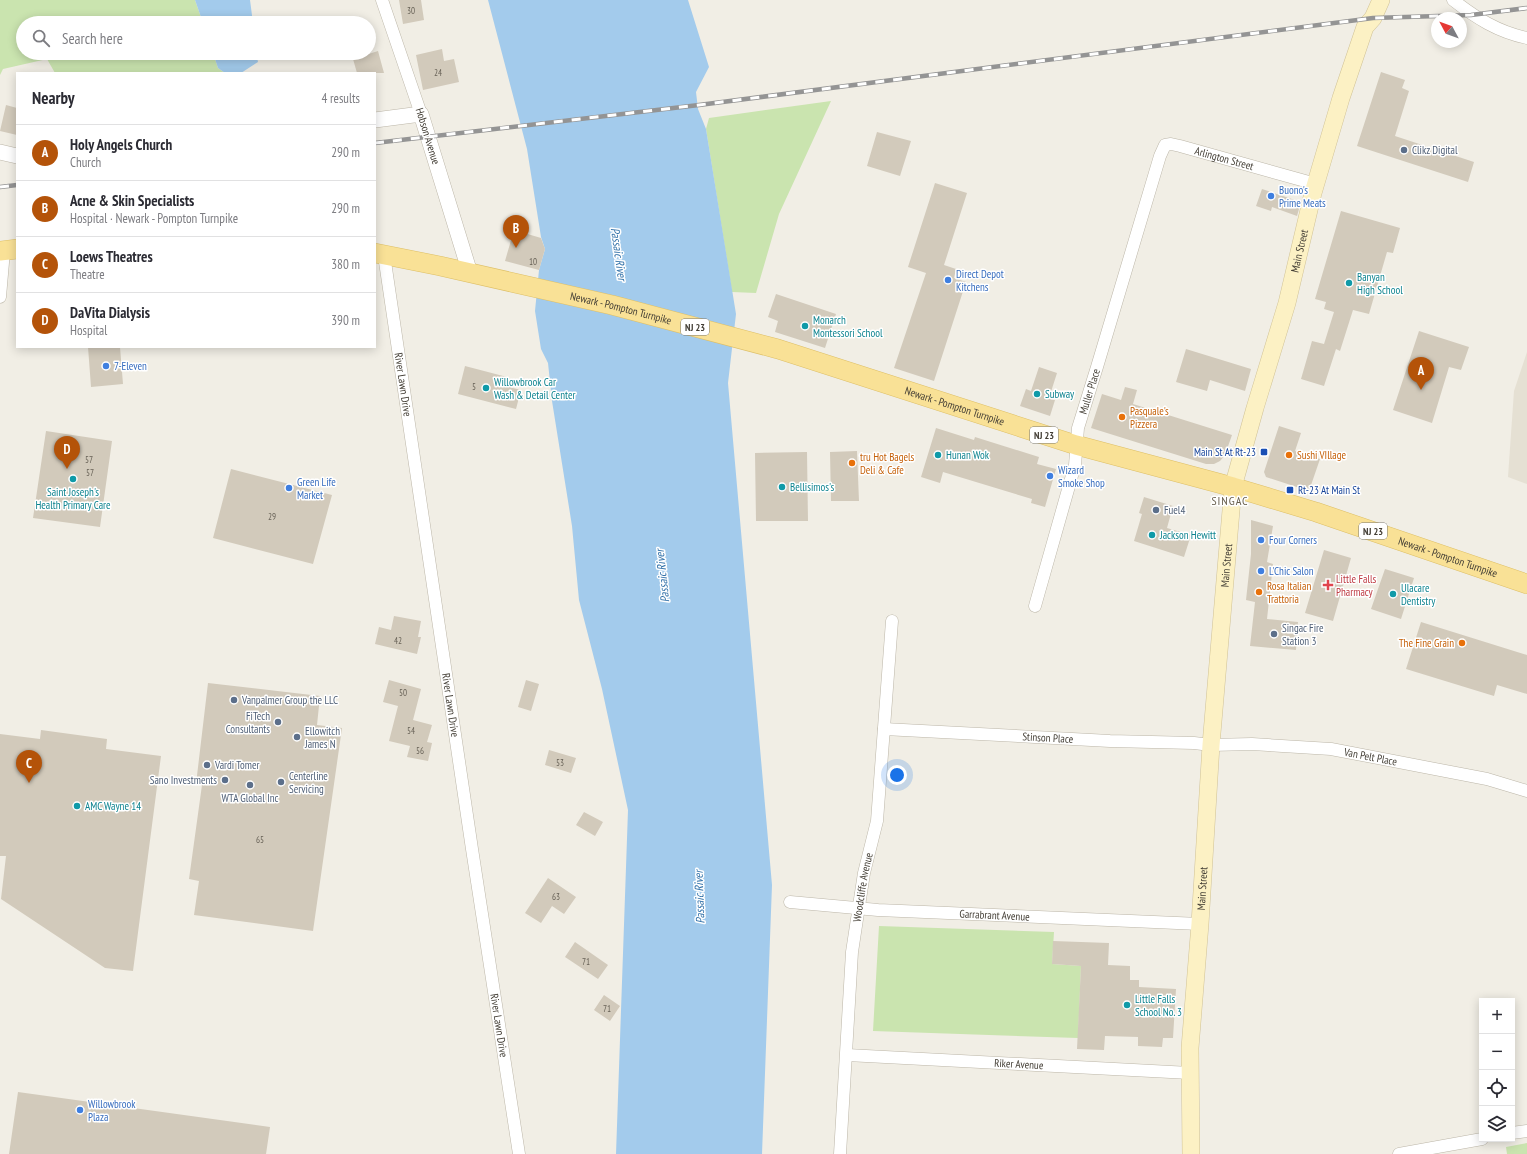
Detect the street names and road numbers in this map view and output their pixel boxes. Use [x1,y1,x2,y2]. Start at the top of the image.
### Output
street label: Hobson Avenue [413,106,443,166]
street label: Arlington Street [1193,143,1255,173]
street label: Main Street [1287,228,1311,274]
street label: Newark - Pompton Turnpike [569,289,673,328]
road number: NJ 23 [681,319,709,335]
street label: River Lawn Drive [392,352,415,418]
street label: Muller Place [1076,366,1103,416]
street label: Newark - Pompton Turnpike [903,383,1007,429]
road number: NJ 23 [1030,427,1058,443]
road number: NJ 23 [1359,523,1387,539]
street label: Newark - Pompton Turnpike [1396,534,1500,581]
street label: Main Street [1217,543,1235,588]
street label: River Lawn Drive [439,672,462,738]
street label: Stinson Place [1022,729,1074,746]
street label: Van Pelt Place [1342,744,1399,769]
street label: Woodcliffe Avenue [850,851,876,923]
street label: Main Street [1194,866,1211,911]
street label: Garrabrant Avenue [959,907,1030,924]
street label: River Lawn Drive [487,993,511,1059]
street label: Riker Avenue [994,1056,1044,1072]

